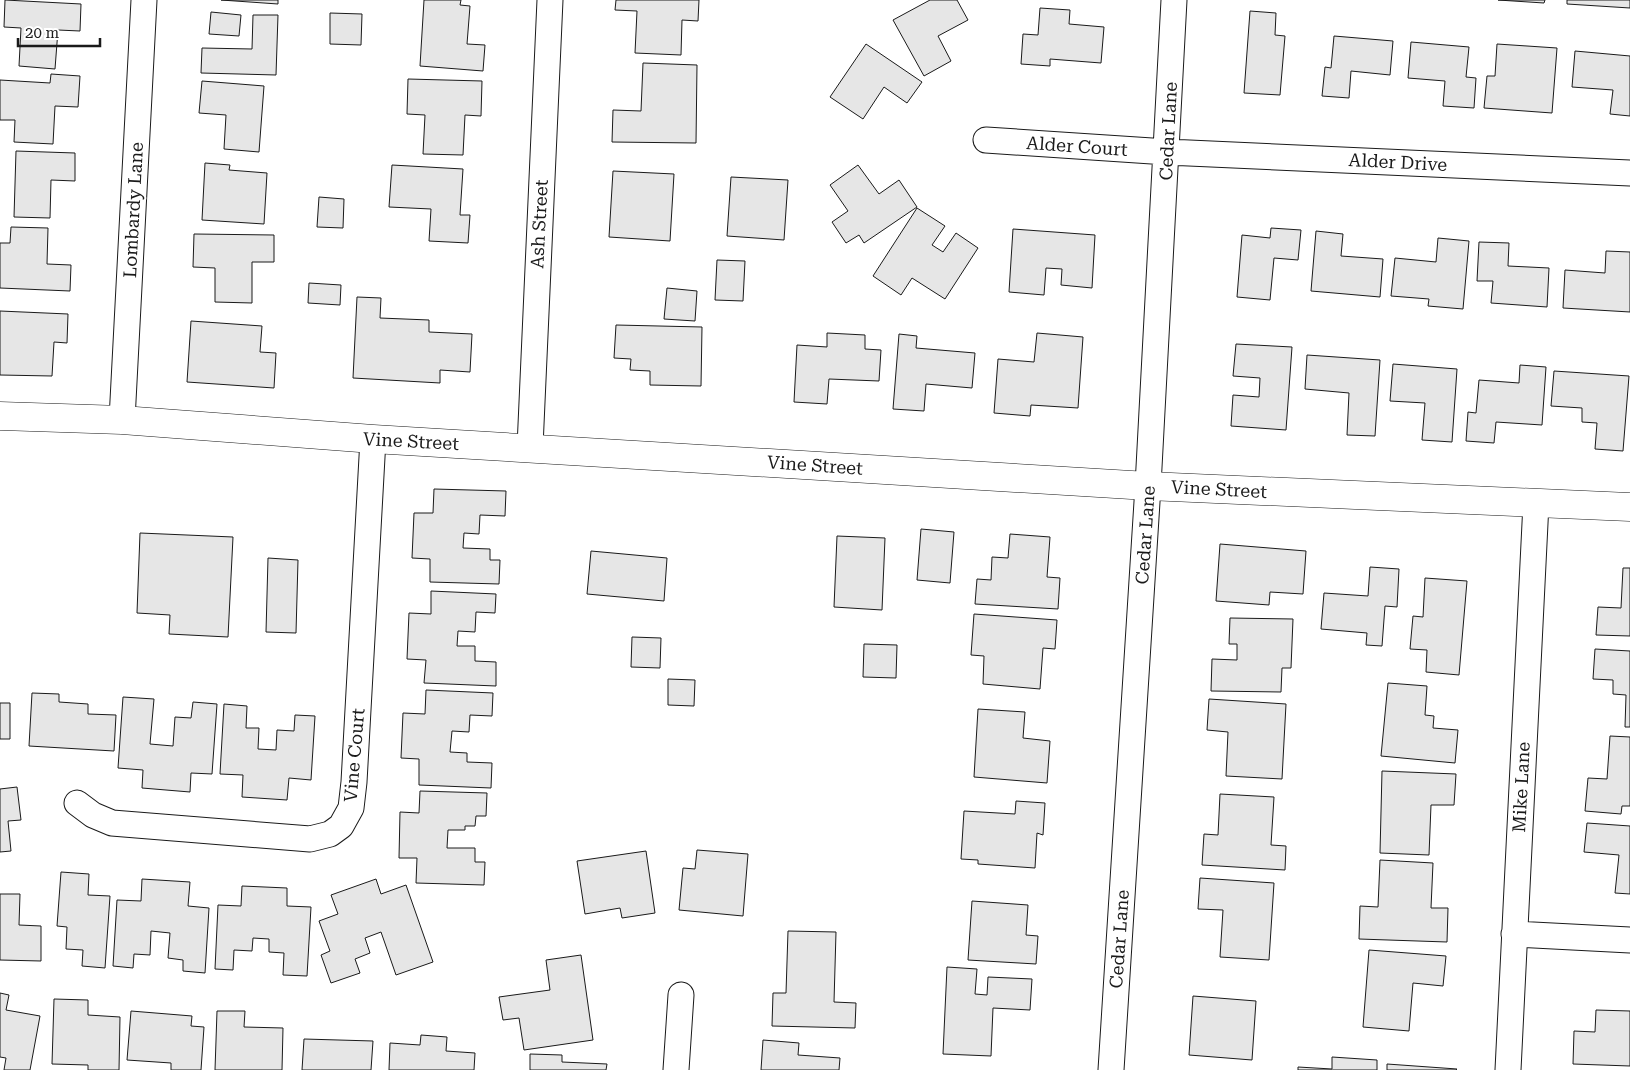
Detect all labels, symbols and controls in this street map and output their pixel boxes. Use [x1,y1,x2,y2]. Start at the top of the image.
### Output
scale bar [18,15,100,47]
text: 20 m [25,24,60,42]
street label: Cedar Lane [1155,81,1181,181]
street label: Alder Court [1026,132,1129,160]
street label: Lombardy Lane [119,141,147,279]
street label: Alder Drive [1348,149,1448,175]
street label: Ash Street [526,179,552,269]
street label: Vine Street [363,428,460,454]
street label: Vine Street [766,451,864,479]
street label: Vine Street [1171,476,1268,502]
street label: Cedar Lane [1131,485,1159,585]
street label: Vine Court [339,707,369,803]
street label: Mike Lane [1508,741,1534,833]
street label: Cedar Lane [1105,889,1133,989]

